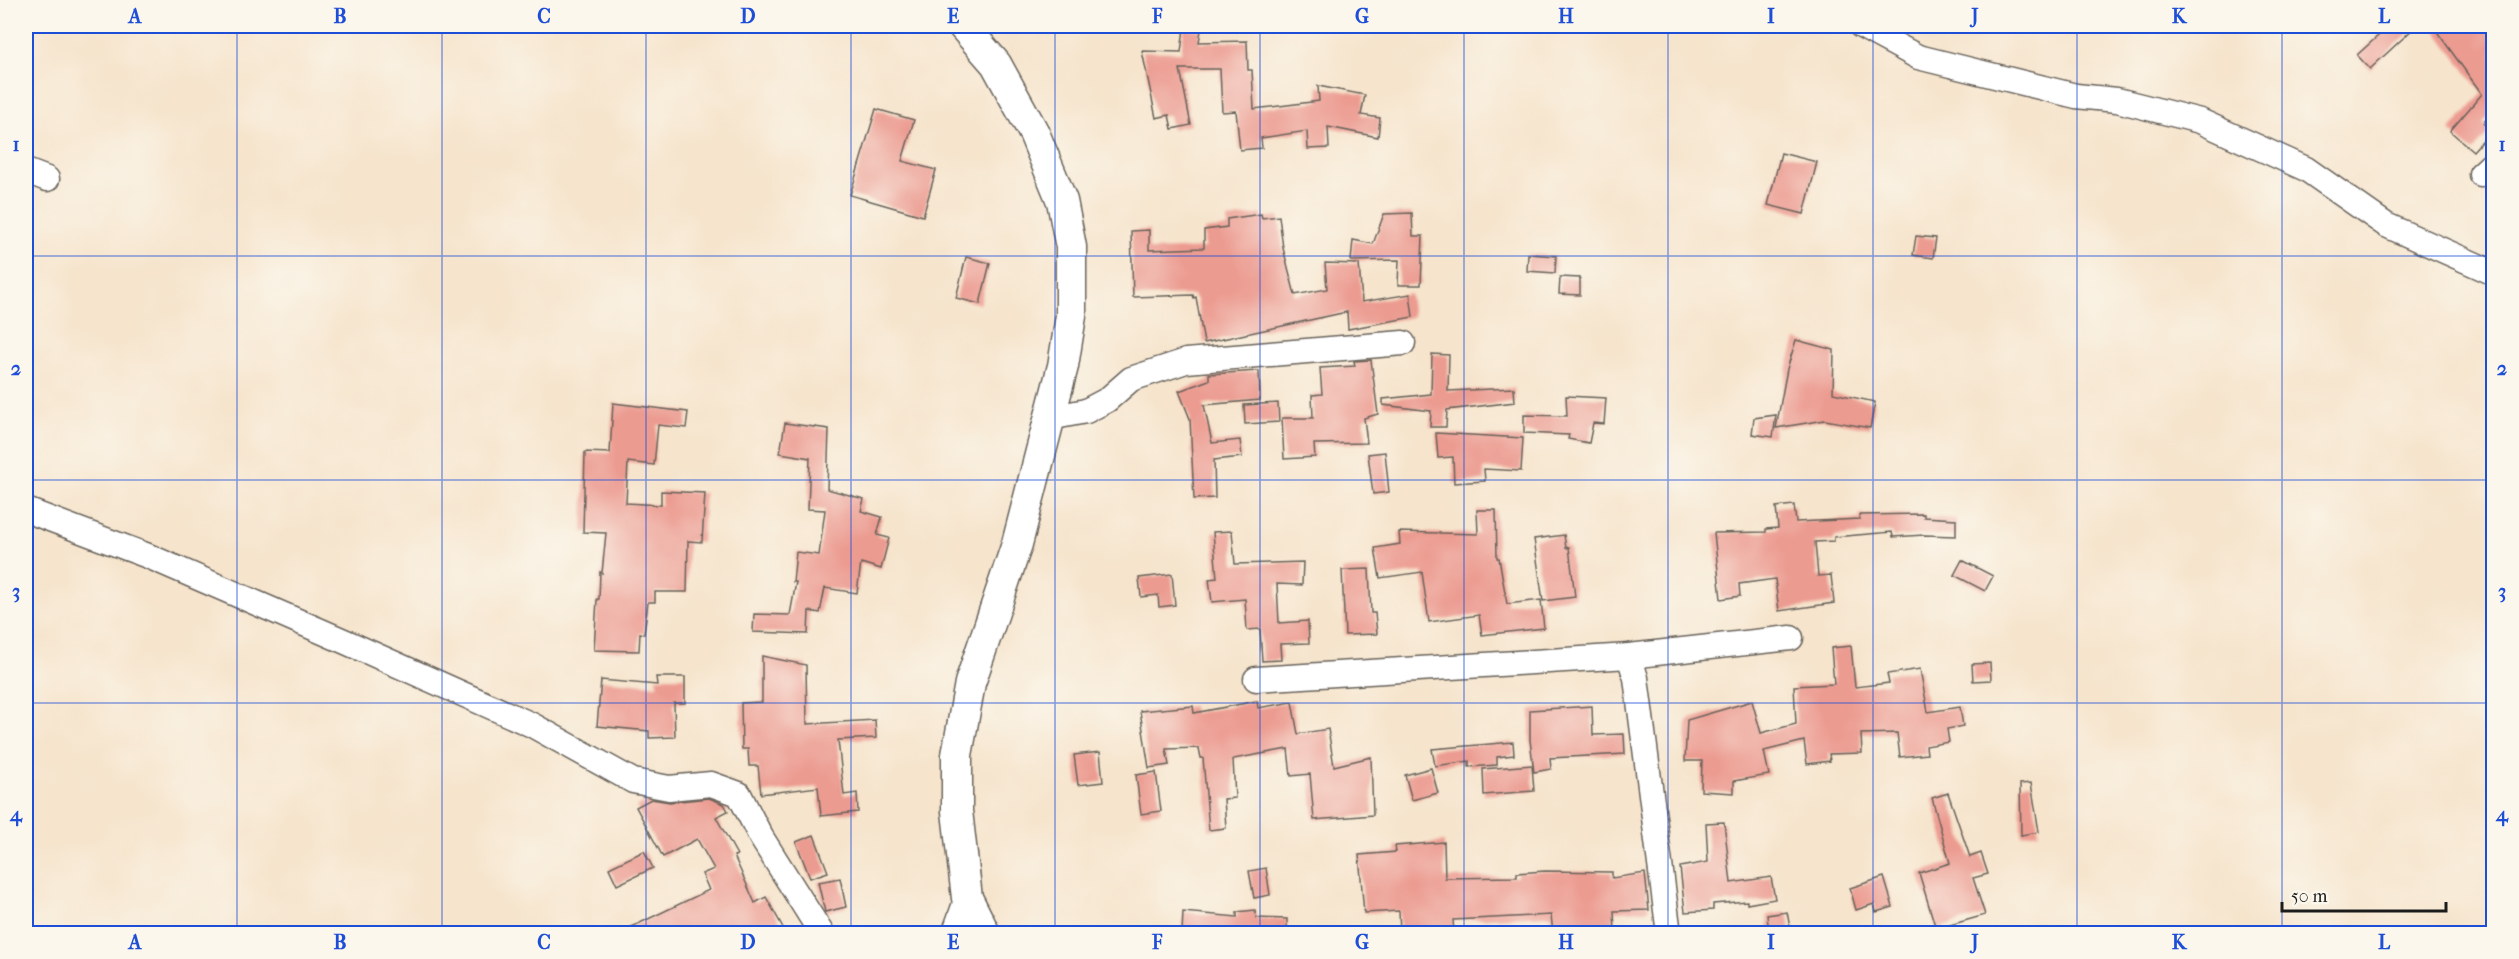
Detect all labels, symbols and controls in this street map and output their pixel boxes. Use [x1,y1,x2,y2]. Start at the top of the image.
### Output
text: A [127,5,143,28]
text: B [333,5,347,28]
text: C [537,5,551,28]
text: D [740,5,756,28]
text: E [947,5,959,28]
text: F [1151,5,1163,28]
text: G [1355,5,1369,28]
text: H [1558,5,1574,28]
text: I [1767,5,1775,28]
text: J [1969,5,1979,28]
text: K [2172,5,2188,28]
text: L [2378,5,2391,28]
text: 1 [12,133,20,156]
text: 1 [2498,133,2506,156]
text: 2 [11,357,21,380]
text: 2 [2497,357,2507,380]
text: 3 [12,580,20,603]
text: 3 [2498,580,2506,603]
text: 4 [9,803,23,827]
text: 4 [2495,803,2509,827]
scale bar [2282,875,2446,913]
text: 50 m [2291,886,2328,907]
text: A [127,931,143,954]
text: B [333,931,347,954]
text: C [537,931,551,954]
text: D [740,931,756,954]
text: E [947,931,959,954]
text: F [1151,931,1163,954]
text: G [1355,931,1369,954]
text: H [1558,931,1574,954]
text: I [1767,931,1775,954]
text: J [1969,931,1979,954]
text: K [2172,931,2188,954]
text: L [2378,931,2391,954]

